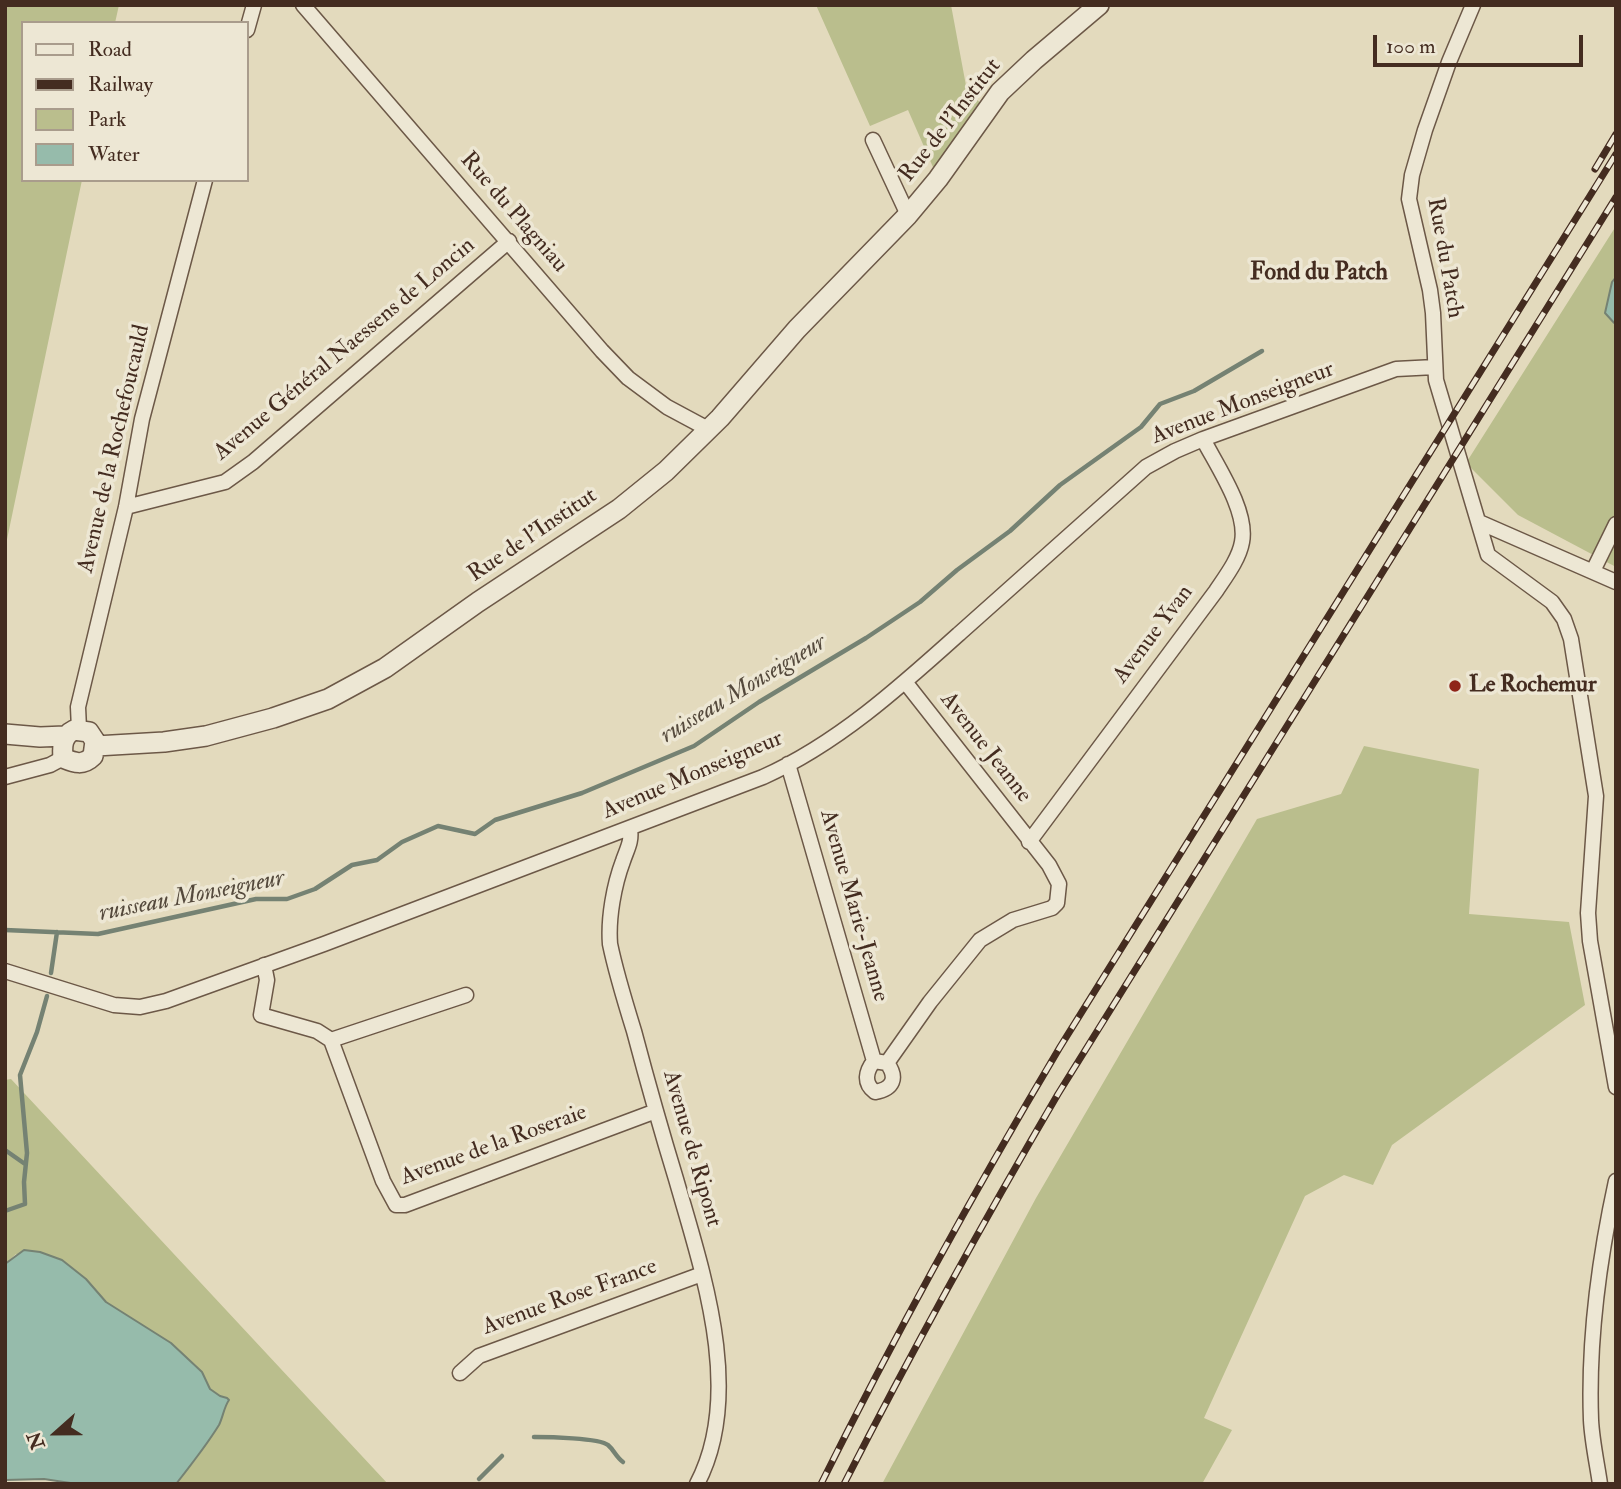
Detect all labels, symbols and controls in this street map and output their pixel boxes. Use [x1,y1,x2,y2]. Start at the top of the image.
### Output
legend [21,21,248,182]
scale bar [1376,21,1586,65]
text: 100 m [1386,33,1436,60]
text: Road [88,36,132,63]
street label: Rue de l'Institut [894,54,1008,188]
text: Railway [88,71,153,98]
text: Park [88,106,126,133]
text: Water [88,141,140,168]
street label: Rue du Plagniau [453,147,573,279]
street label: Rue du Patch [1420,196,1468,320]
street label: Avenue Général Naessens de Loncin [209,233,481,467]
district label: Fond du Patch [1250,260,1388,288]
street label: Avenue de la Rochefoucauld [73,322,157,576]
street label: Avenue Monseigneur [1148,357,1338,451]
street label: Rue de l'Institut [463,483,603,589]
street label: Avenue Yvan [1108,580,1200,690]
water label: ruisseau Monseigneur [656,629,832,751]
place label: Le Rochemur [1469,672,1596,700]
marker: Le Rochemur [1447,678,1463,694]
street label: Avenue Jeanne [933,687,1037,809]
street label: Avenue Monseigneur [599,726,787,826]
street label: Avenue Marie-Jeanne [812,807,894,1005]
water label: ruisseau Monseigneur [97,865,287,929]
street label: Avenue de Ripont [655,1068,727,1230]
street label: Avenue de la Roseraie [397,1100,591,1192]
street label: Avenue Rose France [479,1254,661,1342]
north arrow [21,1398,91,1468]
text: N [22,1428,51,1453]

